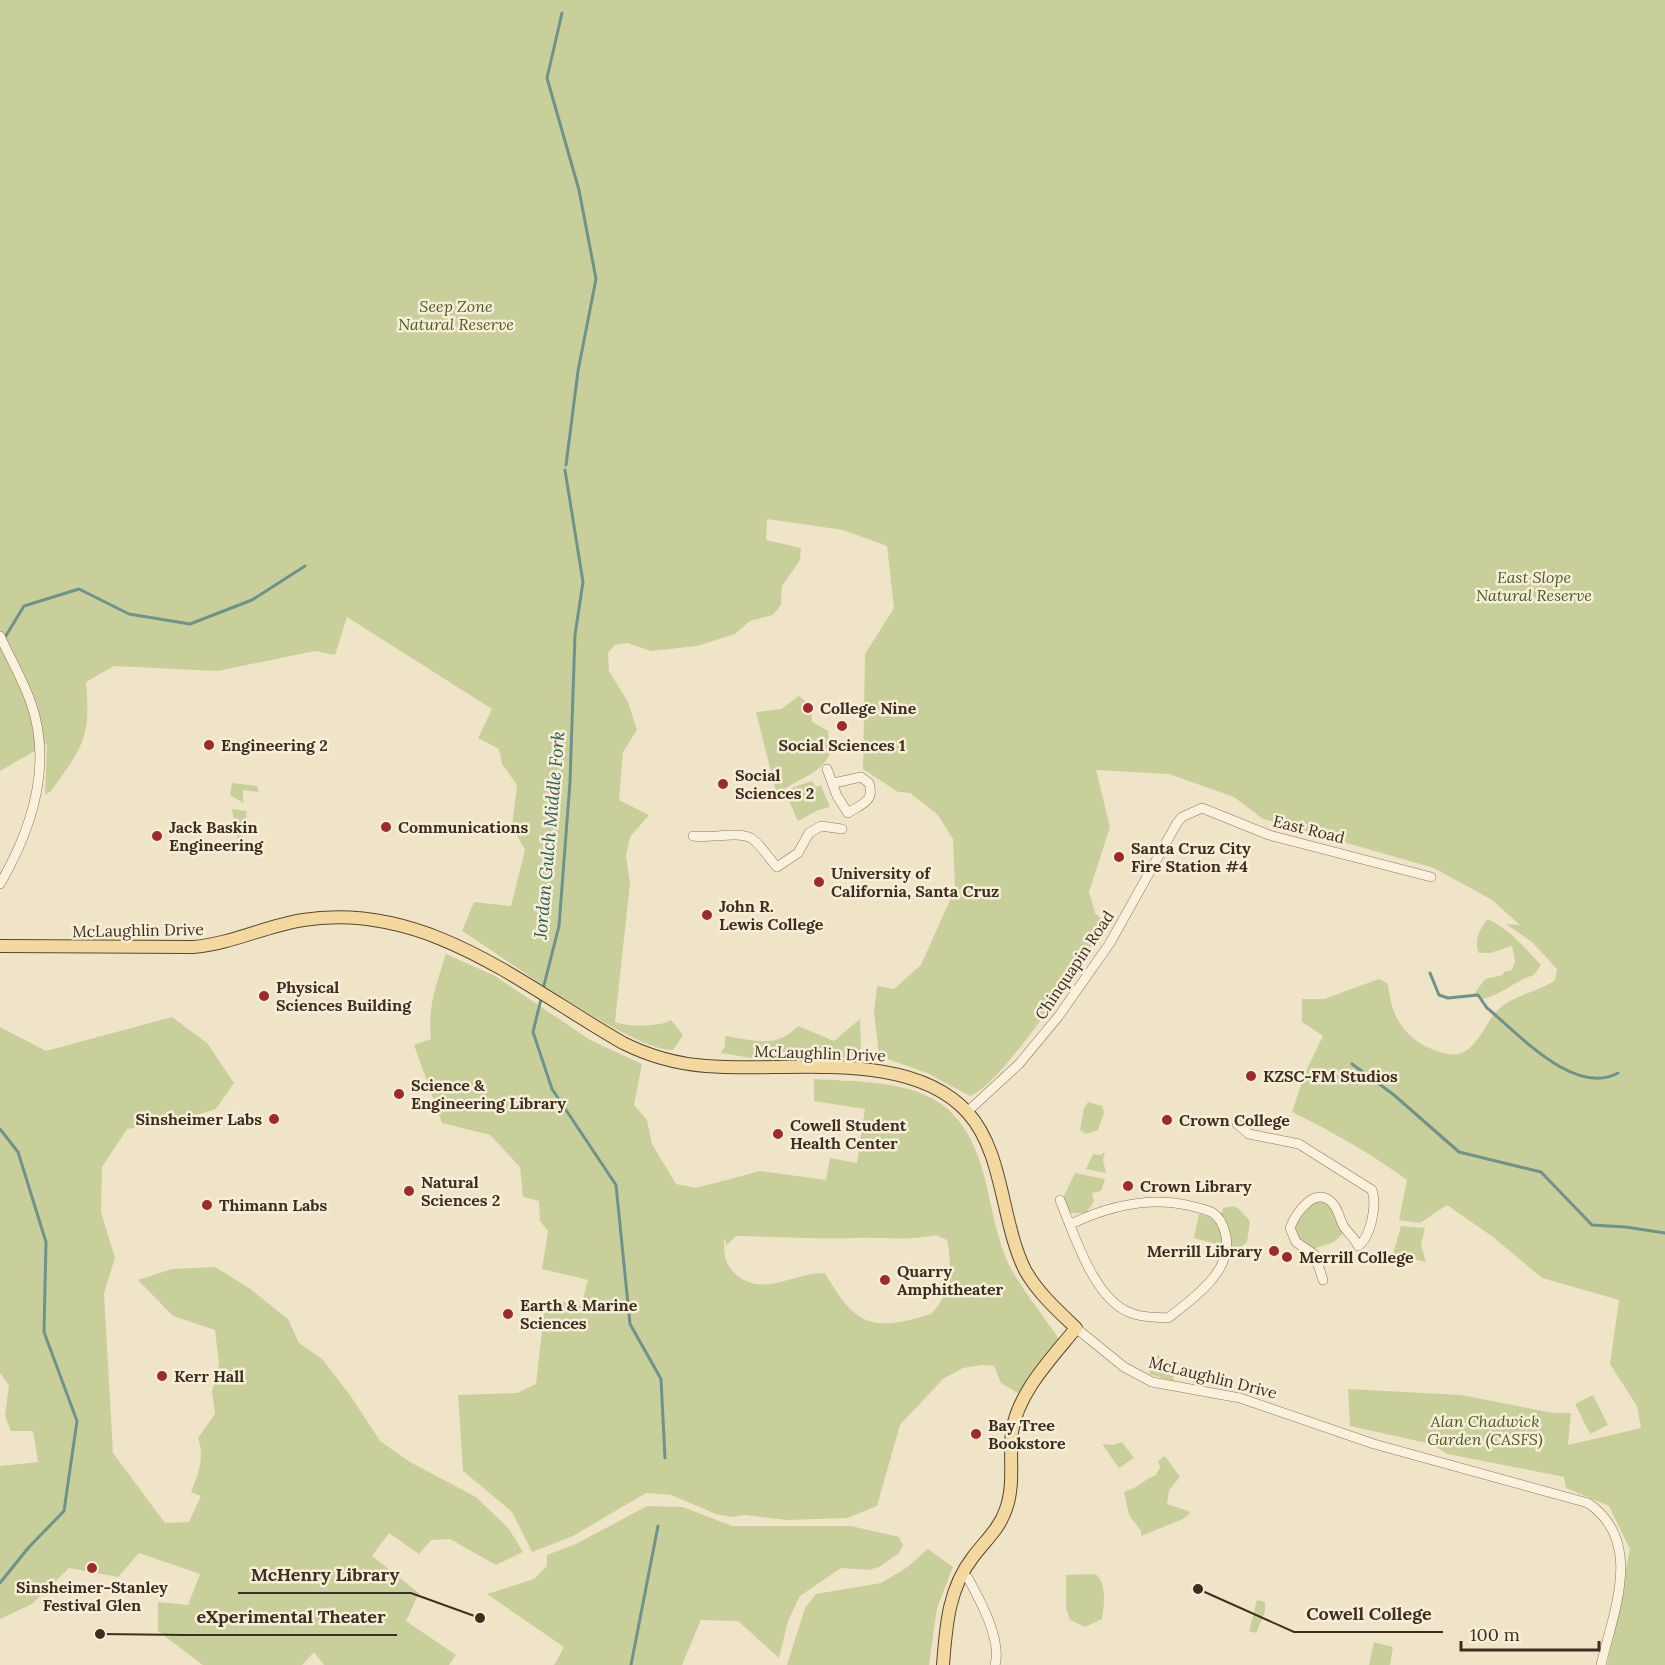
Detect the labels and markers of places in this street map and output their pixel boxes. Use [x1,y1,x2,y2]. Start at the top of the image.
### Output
place label: College Nine [820,698,917,718]
marker: College Nine [801,701,815,715]
marker: Social Sciences 1 [835,719,849,733]
place label: Engineering 2 [221,735,328,755]
place label: Social Sciences 1 [779,735,906,755]
marker: Engineering 2 [202,738,216,752]
place label: Social Sciences 2 [735,765,814,803]
marker: Social Sciences 2 [716,777,730,791]
place label: Jack Baskin Engineering [169,817,264,855]
place label: Communications [398,817,528,837]
marker: Communications [379,820,393,834]
marker: Jack Baskin Engineering [150,829,164,843]
place label: Santa Cruz City Fire Station #4 [1131,838,1251,876]
marker: Santa Cruz City Fire Station #4 [1112,850,1126,864]
place label: University of California, Santa Cruz [831,863,999,901]
marker: University of California, Santa Cruz [812,875,826,889]
place label: John R. Lewis College [719,896,824,934]
marker: John R. Lewis College [700,908,714,922]
place label: Physical Sciences Building [276,977,412,1015]
marker: Physical Sciences Building [257,989,271,1003]
place label: KZSC-FM Studios [1263,1066,1398,1086]
marker: KZSC-FM Studios [1244,1069,1258,1083]
place label: Science & Engineering Library [411,1075,566,1113]
marker: Science & Engineering Library [392,1087,406,1101]
place label: Sinsheimer Labs [135,1109,262,1129]
place label: Crown College [1179,1110,1290,1130]
marker: Sinsheimer Labs [267,1112,281,1126]
marker: Crown College [1160,1113,1174,1127]
place label: Cowell Student Health Center [790,1115,907,1153]
marker: Cowell Student Health Center [771,1127,785,1141]
place label: Natural Sciences 2 [421,1172,500,1210]
place label: Crown Library [1140,1176,1252,1196]
marker: Crown Library [1121,1179,1135,1193]
marker: Natural Sciences 2 [402,1184,416,1198]
place label: Thimann Labs [219,1195,328,1215]
marker: Thimann Labs [200,1198,214,1212]
place label: Merrill Library [1147,1241,1262,1261]
marker: Merrill Library [1267,1244,1281,1258]
place label: Merrill College [1299,1247,1414,1267]
marker: Merrill College [1280,1250,1294,1264]
place label: Quarry Amphitheater [897,1261,1004,1299]
marker: Quarry Amphitheater [878,1273,892,1287]
place label: Earth & Marine Sciences [520,1295,638,1333]
marker: Earth & Marine Sciences [501,1307,515,1321]
place label: Kerr Hall [174,1366,244,1386]
marker: Kerr Hall [155,1369,169,1383]
place label: Bay Tree Bookstore [988,1415,1066,1453]
marker: Bay Tree Bookstore [969,1427,983,1441]
callout: McHenry Library [238,1557,411,1593]
marker: Sinsheimer-Stanley Festival Glen [85,1561,99,1575]
place label: Sinsheimer-Stanley Festival Glen [16,1577,168,1615]
callout: Cowell College [1294,1596,1443,1632]
callout: eXperimental Theater [184,1599,397,1635]

